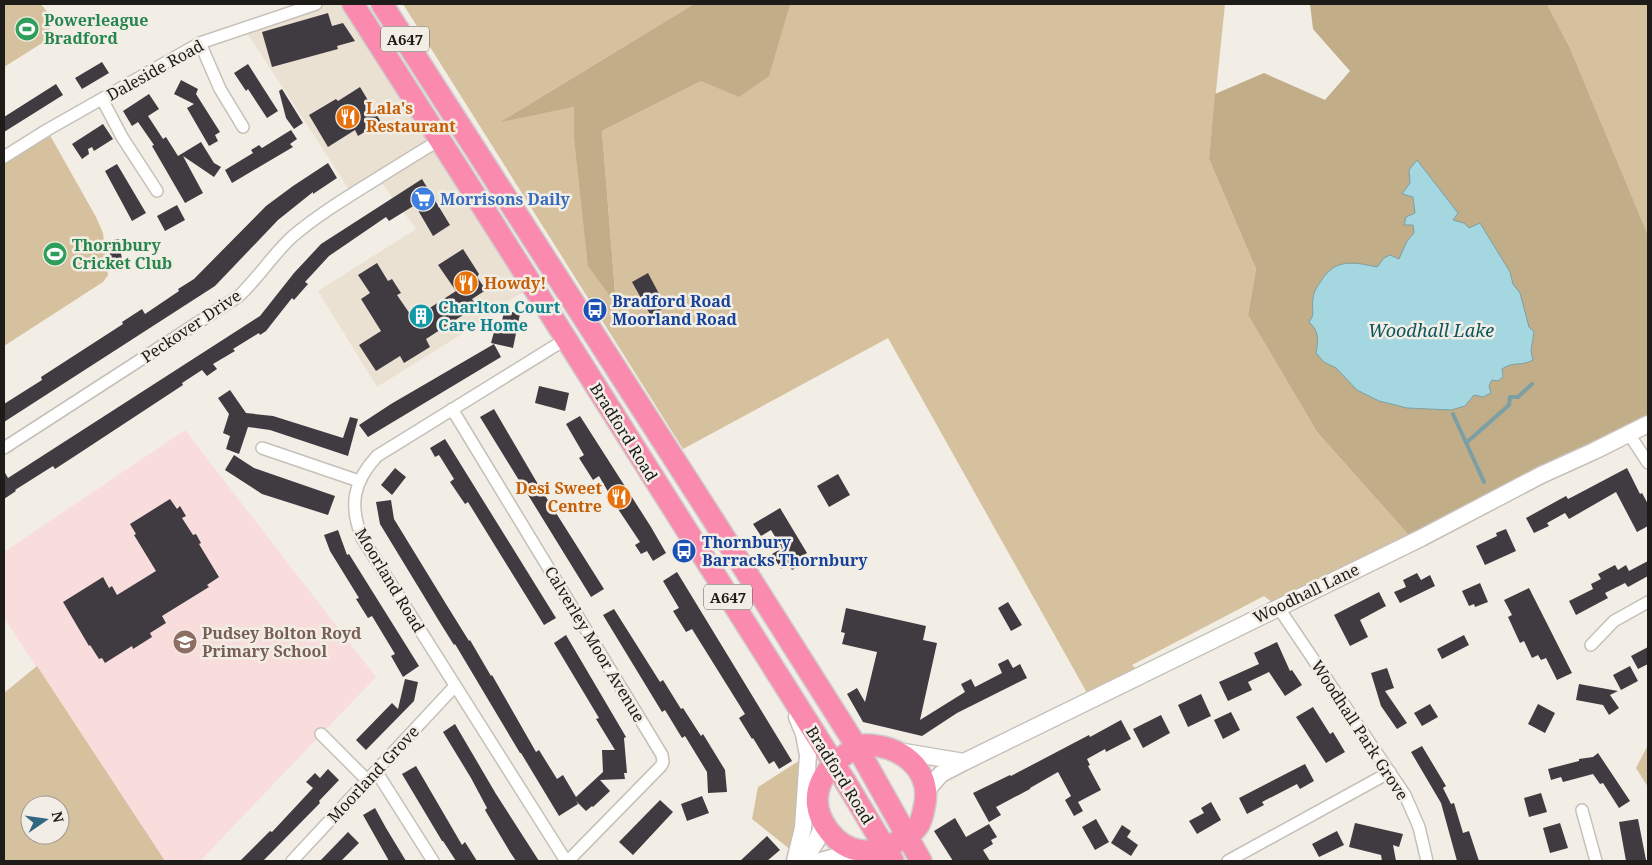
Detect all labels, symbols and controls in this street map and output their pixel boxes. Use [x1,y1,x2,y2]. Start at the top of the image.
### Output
place label: Powerleague Bradford [44,9,148,49]
sports icon: Powerleague Bradford [14,16,40,42]
road number: A647 [381,26,429,52]
street label: Daleside Road [103,34,208,106]
place label: Lala's Restaurant [366,97,456,137]
restaurant icon: Lala's Restaurant [335,104,361,130]
supermarket icon: Morrisons Daily [410,186,436,212]
place label: Morrisons Daily [440,188,571,210]
place label: Thornbury Cricket Club [72,234,172,274]
sports icon: Thornbury Cricket Club [42,241,68,267]
restaurant icon: Howdy! [453,270,479,296]
place label: Howdy! [484,272,546,294]
street label: Peckover Drive [137,284,245,368]
place label: Bradford Road Moorland Road [612,290,738,330]
place label: Charlton Court Care Home [438,296,561,336]
bus stop icon: Bradford Road Moorland Road [582,297,608,323]
building icon: Charlton Court Care Home [408,303,434,329]
water label: Woodhall Lake [1368,318,1494,342]
street label: Bradford Road [585,379,663,485]
place label: Desi Sweet Centre [516,477,603,517]
restaurant icon: Desi Sweet Centre [606,484,632,510]
street label: Moorland Road [350,524,430,636]
place label: Thornbury Barracks Thornbury [702,531,868,571]
bus stop icon: Thornbury Barracks Thornbury [671,538,697,564]
street label: Woodhall Lane [1249,558,1363,628]
street label: Calverley Moor Avenue [540,562,650,726]
road number: A647 [704,584,752,610]
place label: Pudsey Bolton Royd Primary School [202,622,362,662]
school or university icon: Pudsey Bolton Royd Primary School [172,629,198,655]
street label: Woodhall Park Grove [1306,656,1414,804]
street label: Moorland Grove [322,721,424,827]
street label: Bradford Road [801,722,879,828]
north arrow [20,795,70,845]
text: N [48,809,69,824]

